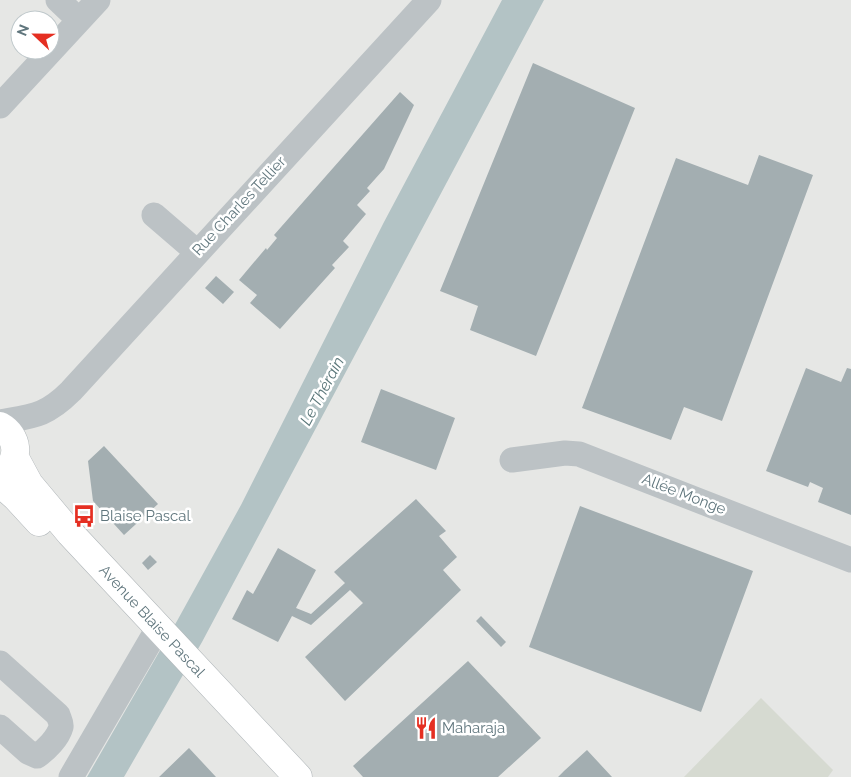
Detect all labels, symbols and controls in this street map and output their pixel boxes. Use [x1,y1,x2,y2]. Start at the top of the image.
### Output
north arrow [10,10,60,60]
text: N [14,22,32,38]
street label: Rue Charles Tellier [188,152,290,259]
water label: Le Thérain [296,354,348,428]
street label: Allée Monge [639,470,729,518]
bus stop icon: Blaise Pascal [71,503,97,529]
place label: Blaise Pascal [100,507,191,525]
street label: Avenue Blaise Pascal [95,561,209,682]
restaurant icon: Maharaja [413,715,439,741]
place label: Maharaja [442,719,505,737]

